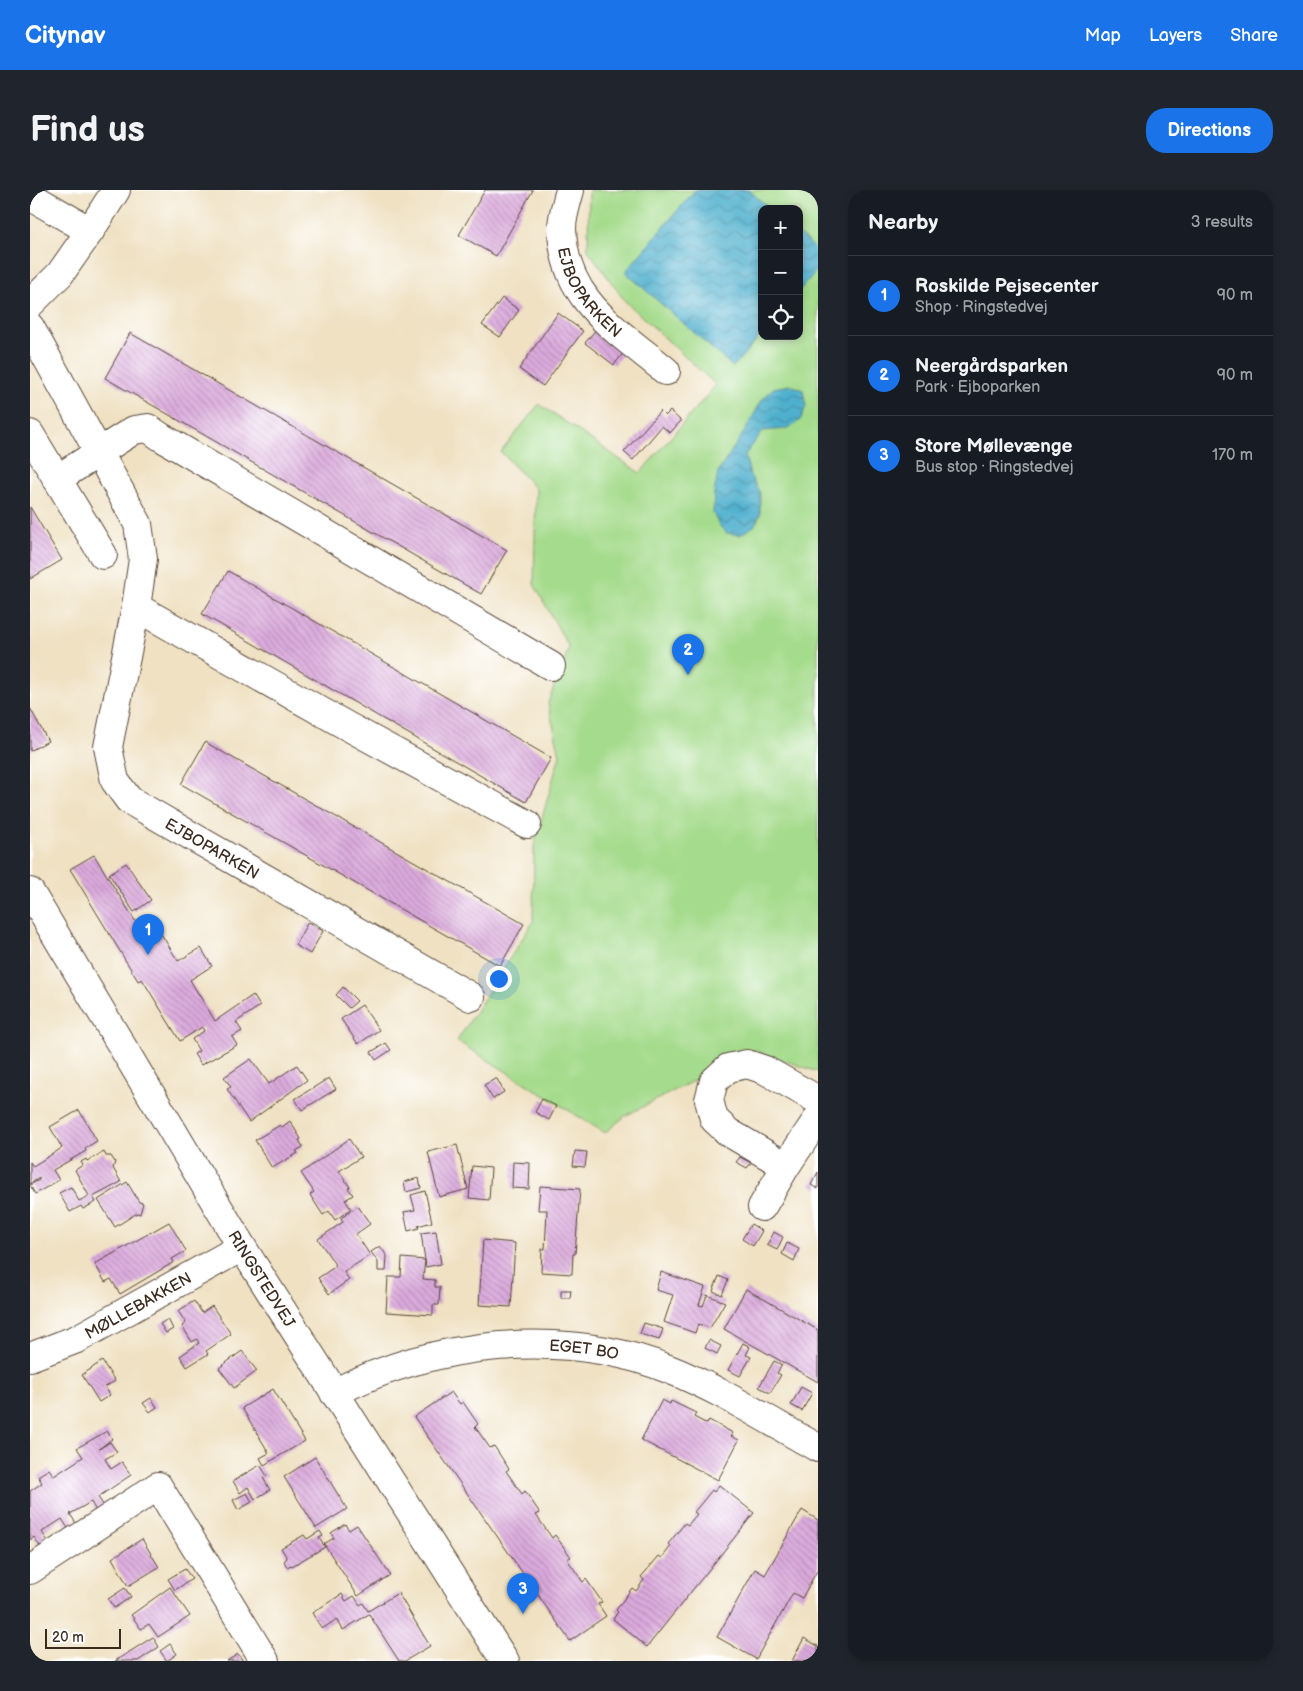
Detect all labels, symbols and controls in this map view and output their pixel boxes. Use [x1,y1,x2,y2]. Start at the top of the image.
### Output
text: Citynav [25,21,106,50]
text: Map [1085,25,1121,46]
text: Layers [1149,25,1202,46]
text: Share [1230,25,1278,46]
button: Directions [1146,108,1273,153]
text: Find us [30,109,145,152]
map controls [758,205,803,340]
button: + [758,205,803,250]
text: Nearby [868,210,938,235]
text: 3 results [1191,213,1253,232]
street label: EJBOPARKEN [553,246,625,342]
button: − [758,250,803,295]
text: Roskilde Pejsecenter [915,275,1099,298]
text: 1 [881,286,887,305]
text: 90 m [1217,286,1253,305]
button: locate [758,295,803,340]
text: Shop · Ringstedvej [915,298,1048,317]
text: Neergårdsparken [915,355,1068,378]
text: 2 [879,366,889,385]
text: 90 m [1217,366,1253,385]
text: Park · Ejboparken [915,378,1040,397]
text: Store Møllevænge [915,435,1073,458]
text: 3 [879,446,889,465]
text: 170 m [1212,446,1253,465]
text: Bus stop · Ringstedvej [915,458,1073,477]
pin: 2 [672,634,704,675]
street label: EJBOPARKEN [161,815,262,884]
pin: 1 [132,914,164,955]
your location [486,966,512,992]
street label: RINGSTEDVEJ [223,1228,299,1331]
street label: MØLLEBAKKEN [82,1269,195,1344]
street label: EGET BO [549,1337,620,1364]
pin: 3 [507,1573,539,1614]
scale bar [45,1626,121,1649]
text: 20 m [52,1629,84,1646]

